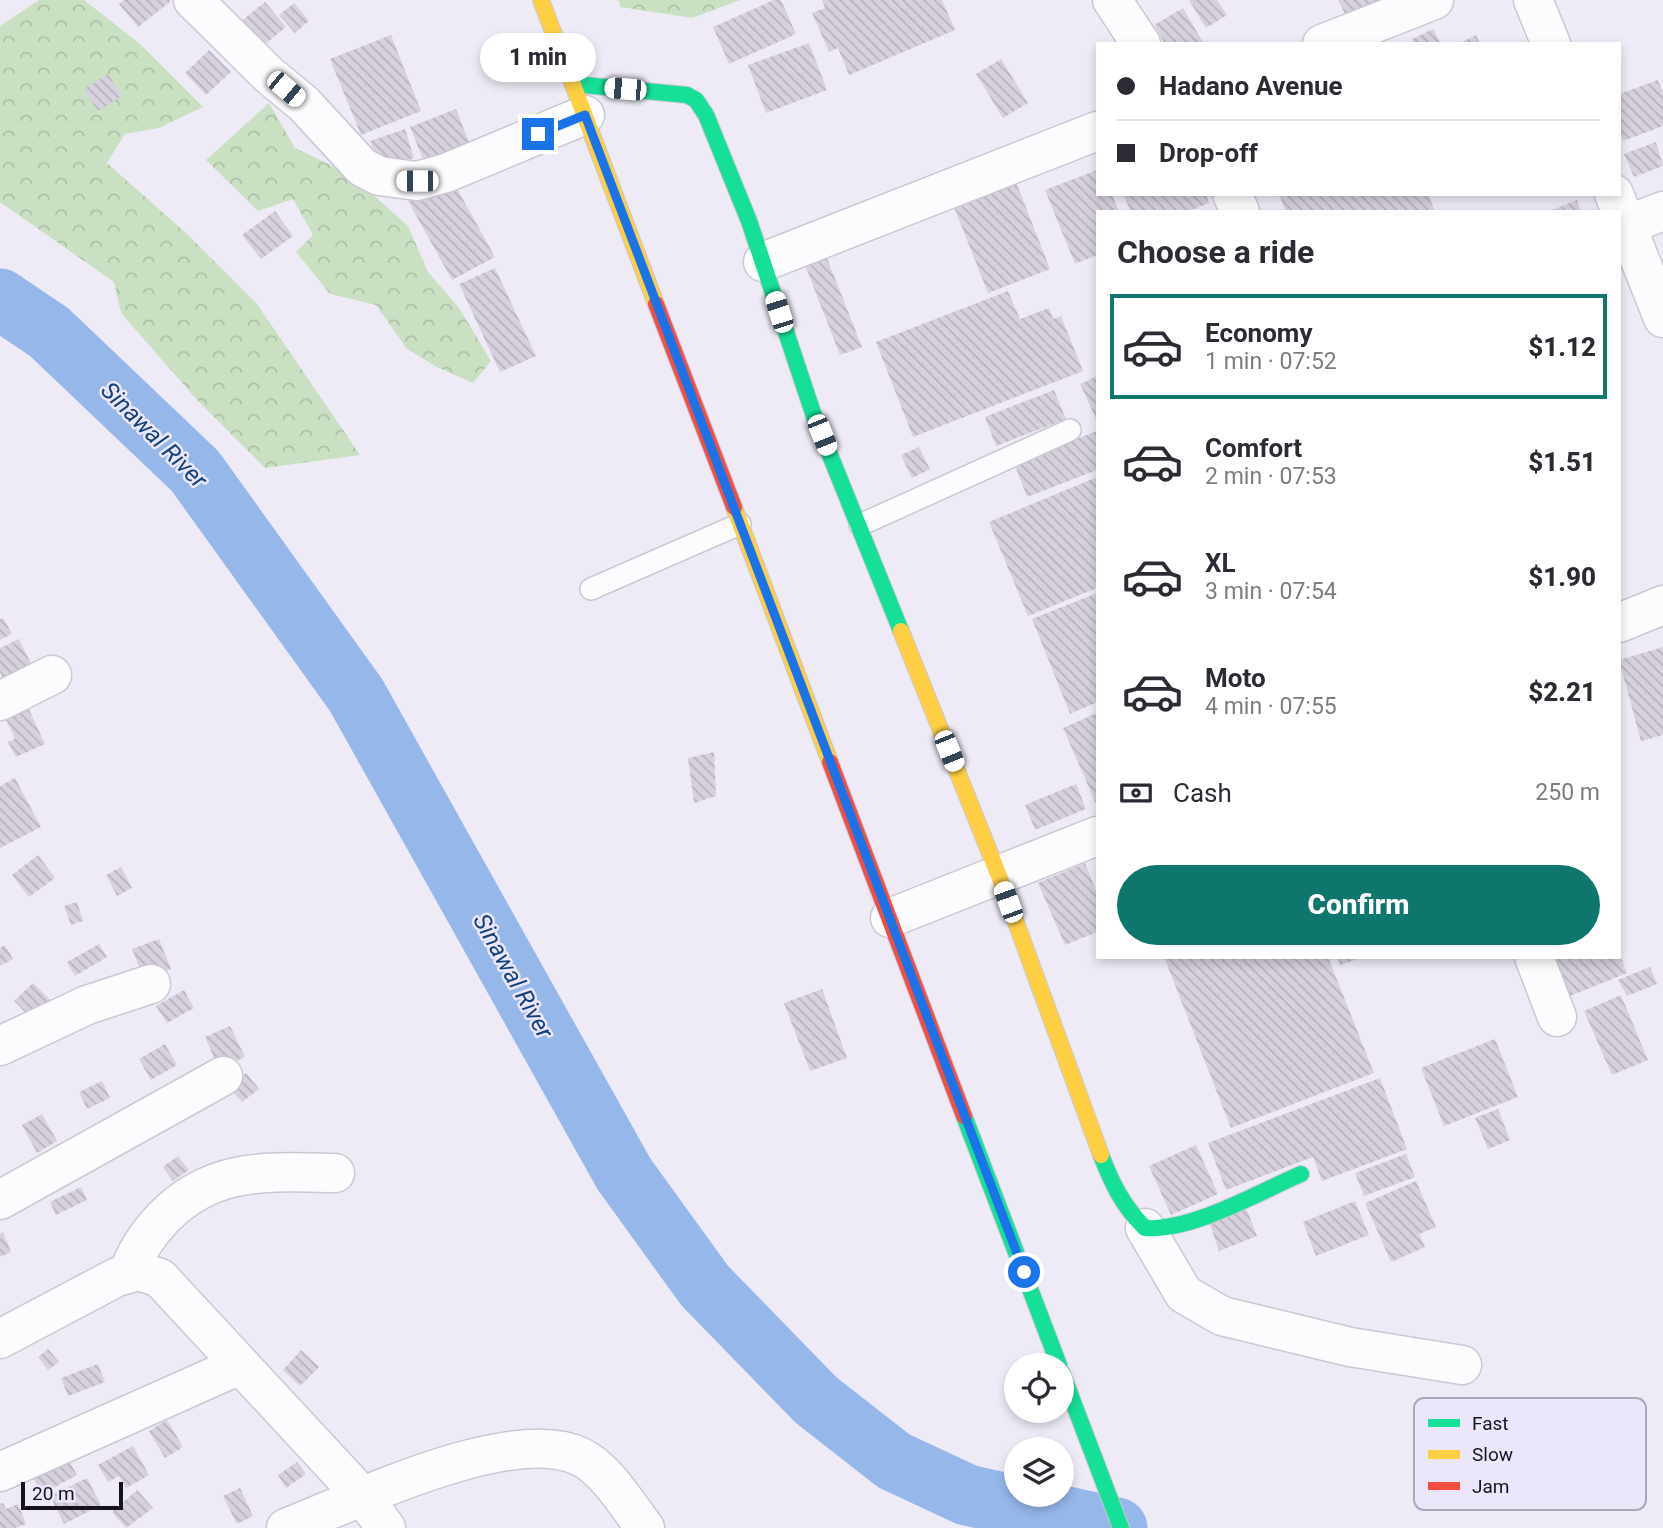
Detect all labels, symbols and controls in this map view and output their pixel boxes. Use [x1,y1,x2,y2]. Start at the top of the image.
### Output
callout: 1 min [480,32,596,82]
text: 1 min [509,44,567,71]
car [264,67,309,111]
text: Hadano Avenue [1159,71,1343,101]
car [604,77,647,101]
route end [522,118,554,150]
text: Drop-off [1159,138,1258,168]
car [397,171,439,192]
text: Choose a ride [1117,233,1314,271]
car [763,289,796,335]
icon: car [1121,315,1184,378]
text: Economy [1205,318,1312,348]
text: $1.12 [1528,332,1596,362]
text: 1 min · 07:52 [1205,348,1337,375]
water label: Sinawal River [95,376,214,495]
car [805,412,840,458]
icon: car [1121,430,1184,493]
text: Comfort [1205,433,1302,463]
text: $1.51 [1528,447,1596,477]
text: 2 min · 07:53 [1205,463,1337,490]
icon: car [1121,545,1184,608]
text: XL [1205,548,1236,578]
text: $1.90 [1528,562,1596,592]
text: 3 min · 07:54 [1205,578,1337,605]
icon: car [1121,660,1184,723]
text: Moto [1205,663,1266,693]
text: $2.21 [1528,677,1596,707]
text: 4 min · 07:55 [1205,693,1337,720]
car [932,728,967,774]
icon: cash [1117,774,1155,812]
text: Cash [1173,778,1232,808]
text: 250 m [1535,779,1600,806]
button: Confirm [1117,865,1600,945]
car [991,879,1026,925]
water label: Sinawal River [467,909,559,1044]
route start [1008,1256,1040,1288]
map controls [1004,1353,1074,1507]
button: locate [1004,1353,1074,1423]
legend [1414,1398,1646,1510]
text: Fast [1472,1412,1509,1435]
button: layers [1004,1437,1074,1507]
text: Slow [1472,1443,1513,1466]
text: Jam [1472,1475,1509,1498]
scale bar [21,1479,122,1511]
text: 20 m [32,1482,75,1505]

